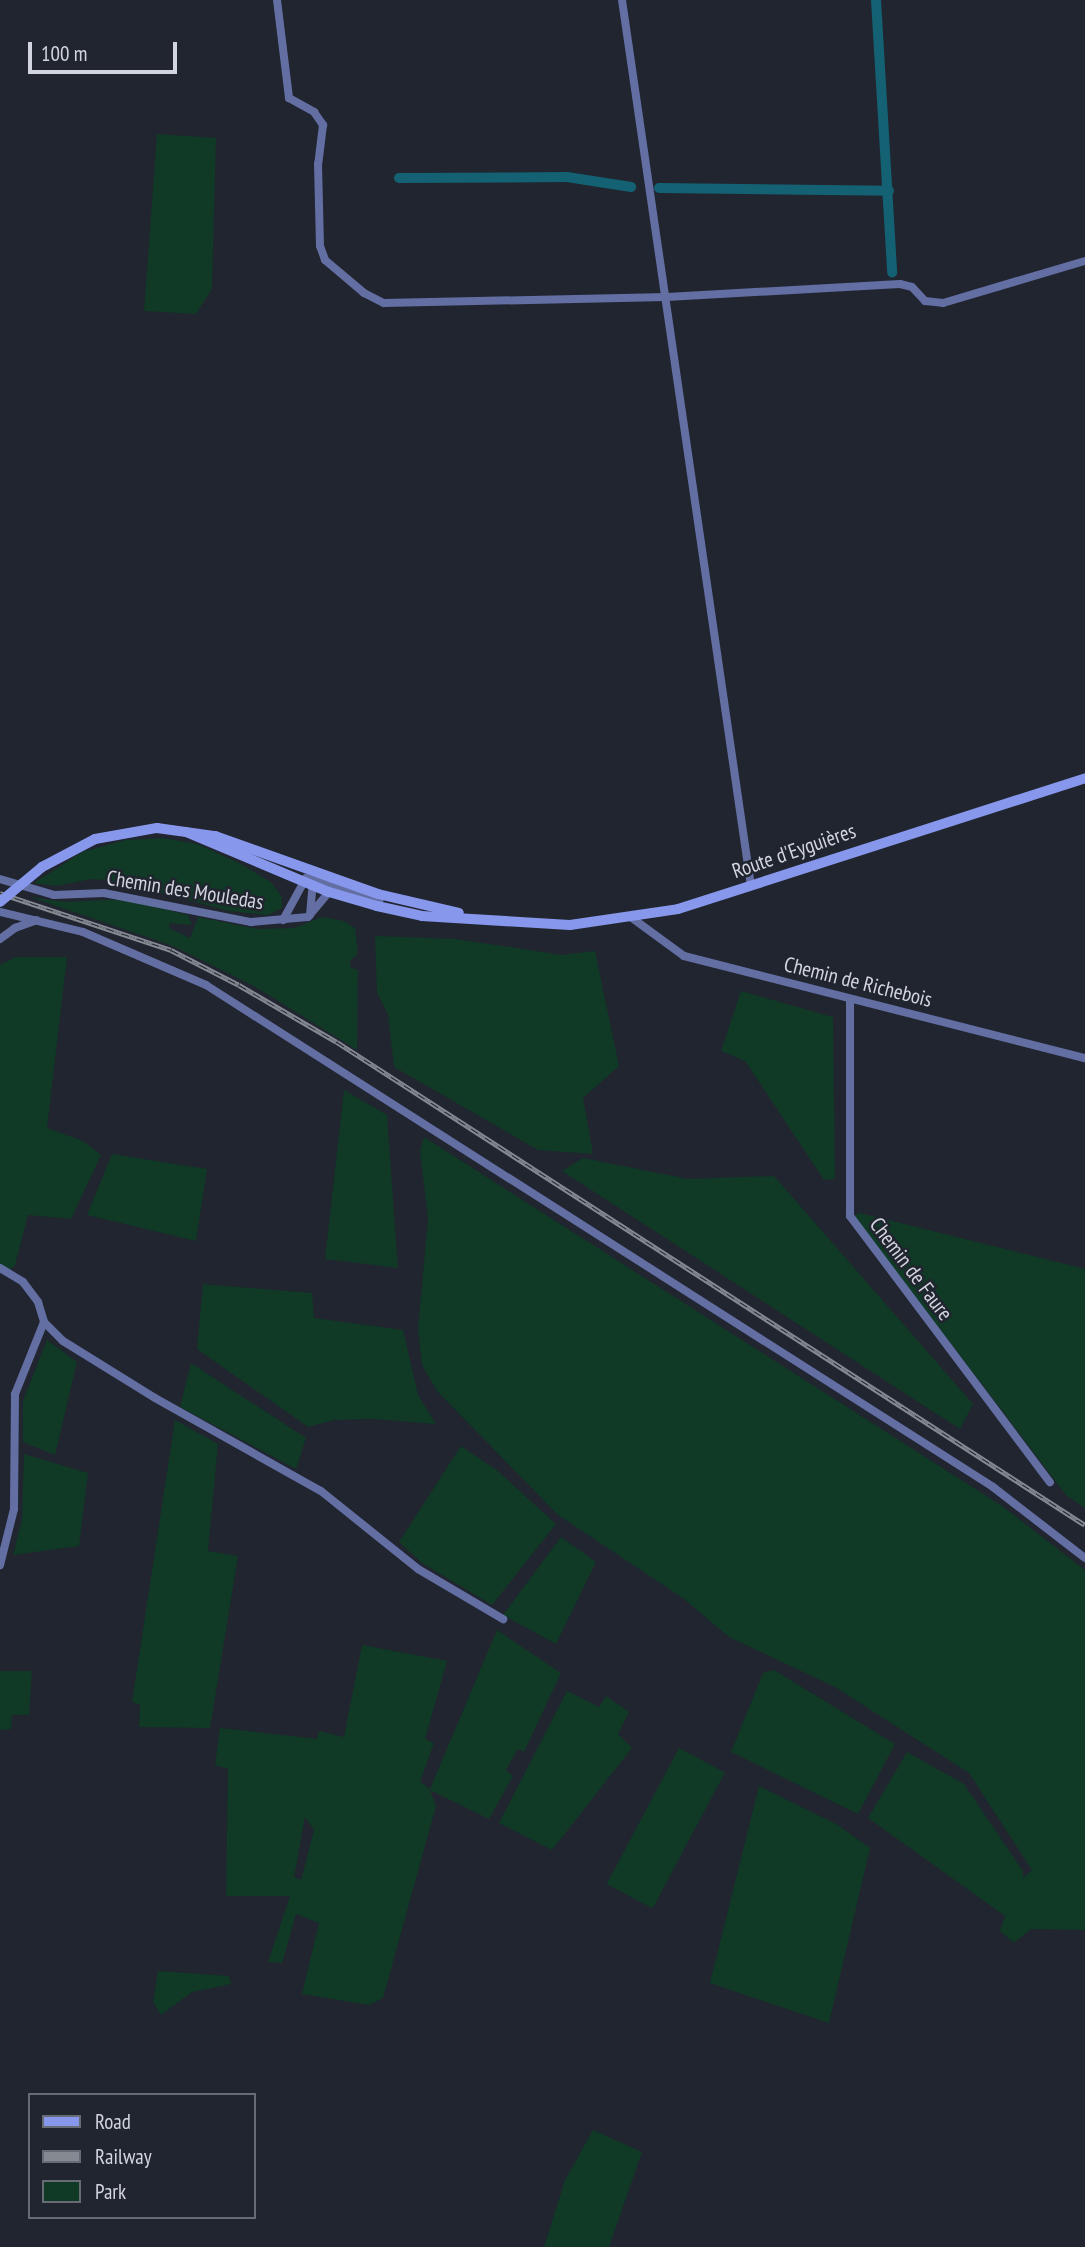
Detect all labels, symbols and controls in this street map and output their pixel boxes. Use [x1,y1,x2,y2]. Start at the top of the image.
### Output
scale bar [32,28,180,72]
text: 100 m [41,40,87,67]
street label: Route d'Eyguières [729,818,859,884]
street label: Chemin des Mouledas [105,865,265,915]
street label: Chemin de Richebois [781,951,935,1013]
street label: Chemin de Faure [864,1213,958,1325]
legend [28,2093,256,2219]
text: Road [95,2108,131,2135]
text: Railway [95,2143,152,2170]
text: Park [95,2178,126,2205]

